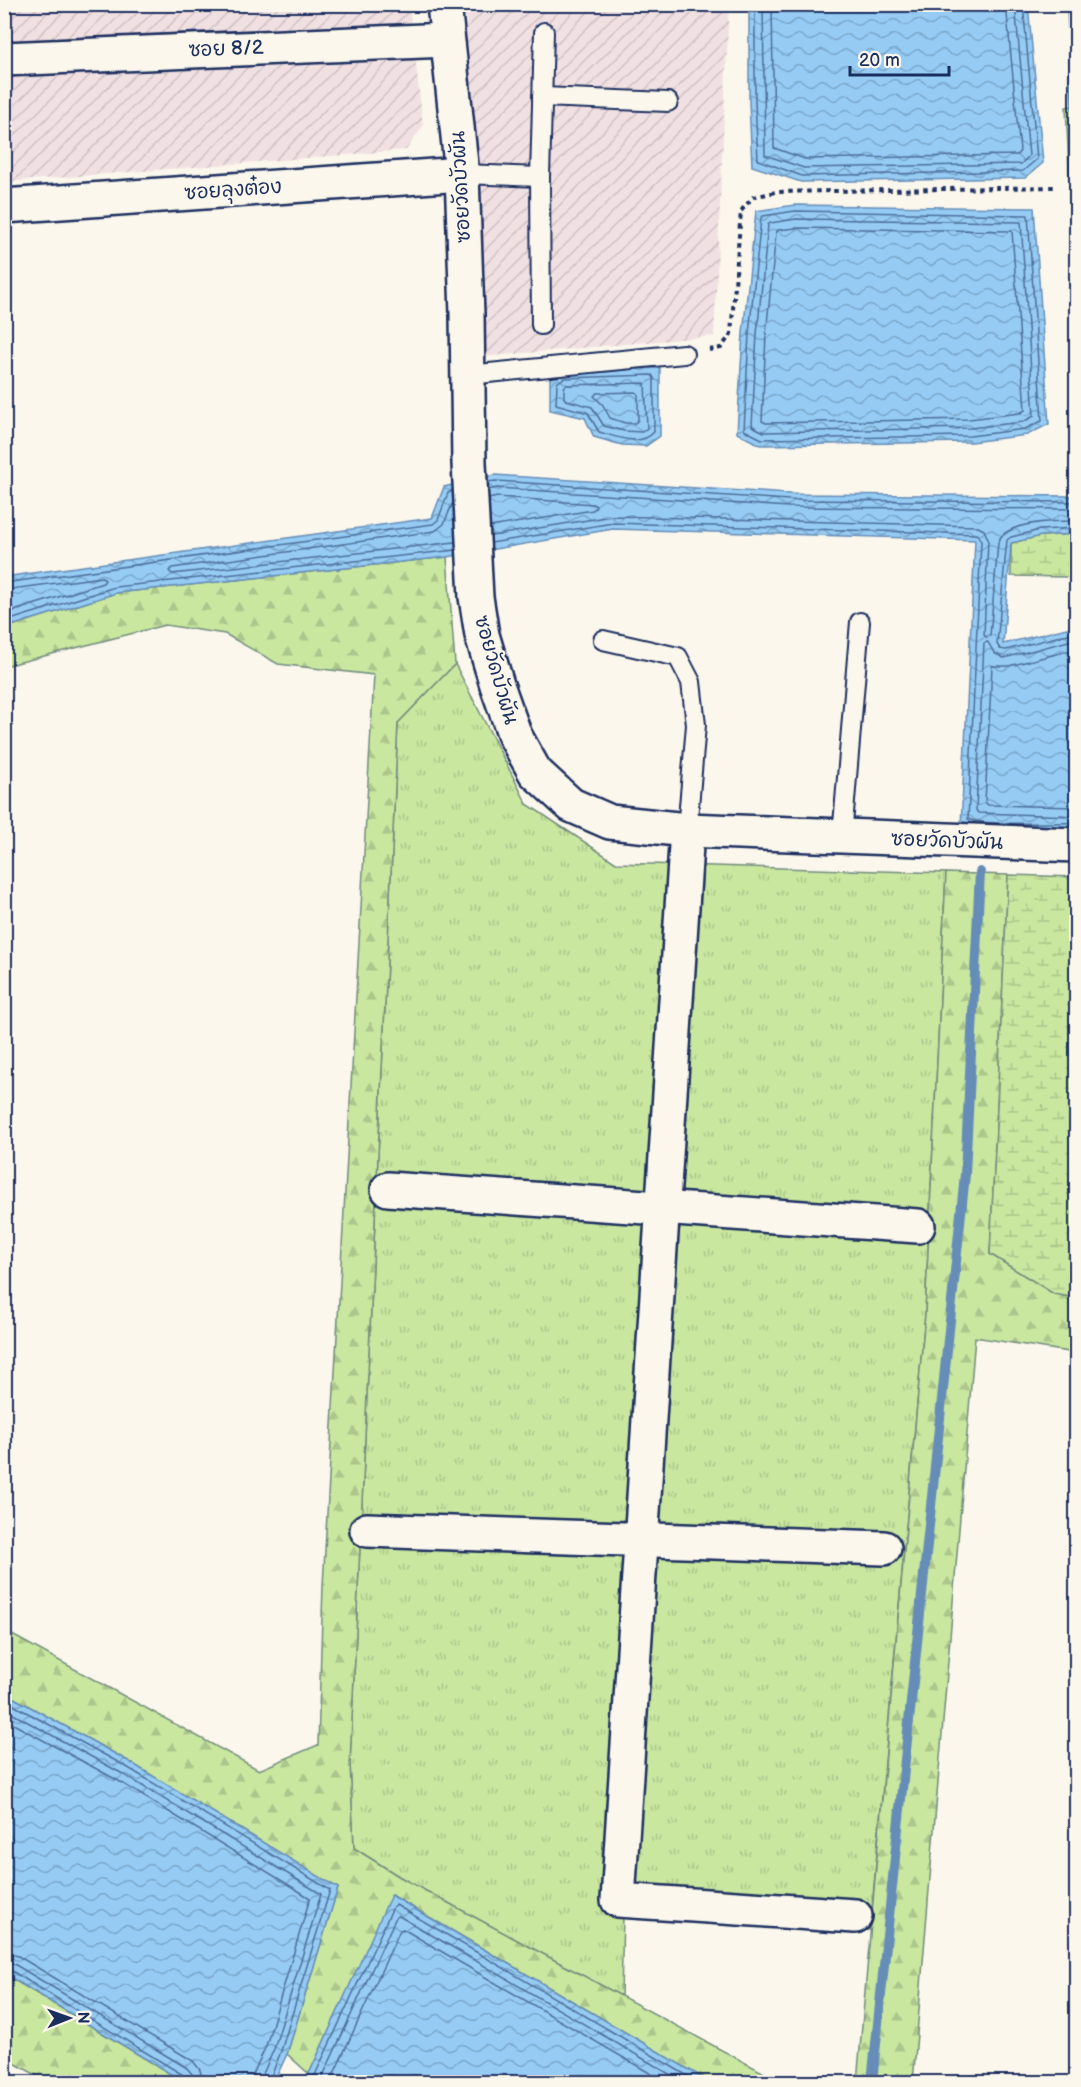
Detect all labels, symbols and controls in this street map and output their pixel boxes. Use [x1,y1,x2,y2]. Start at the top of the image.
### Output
street label: ซอย 8/2 [188,36,264,62]
scale bar [850,39,949,77]
text: 20 m [859,50,900,71]
street label: ซอยวัดบัวผัน [446,130,476,244]
street label: ซอยลุงต๋อง [183,173,283,208]
street label: ซอยวัดบัวผัน [469,613,523,727]
street label: ซอยวัดบัวผัน [891,827,1003,855]
north arrow [39,1988,99,2048]
text: N [73,2012,92,2024]

